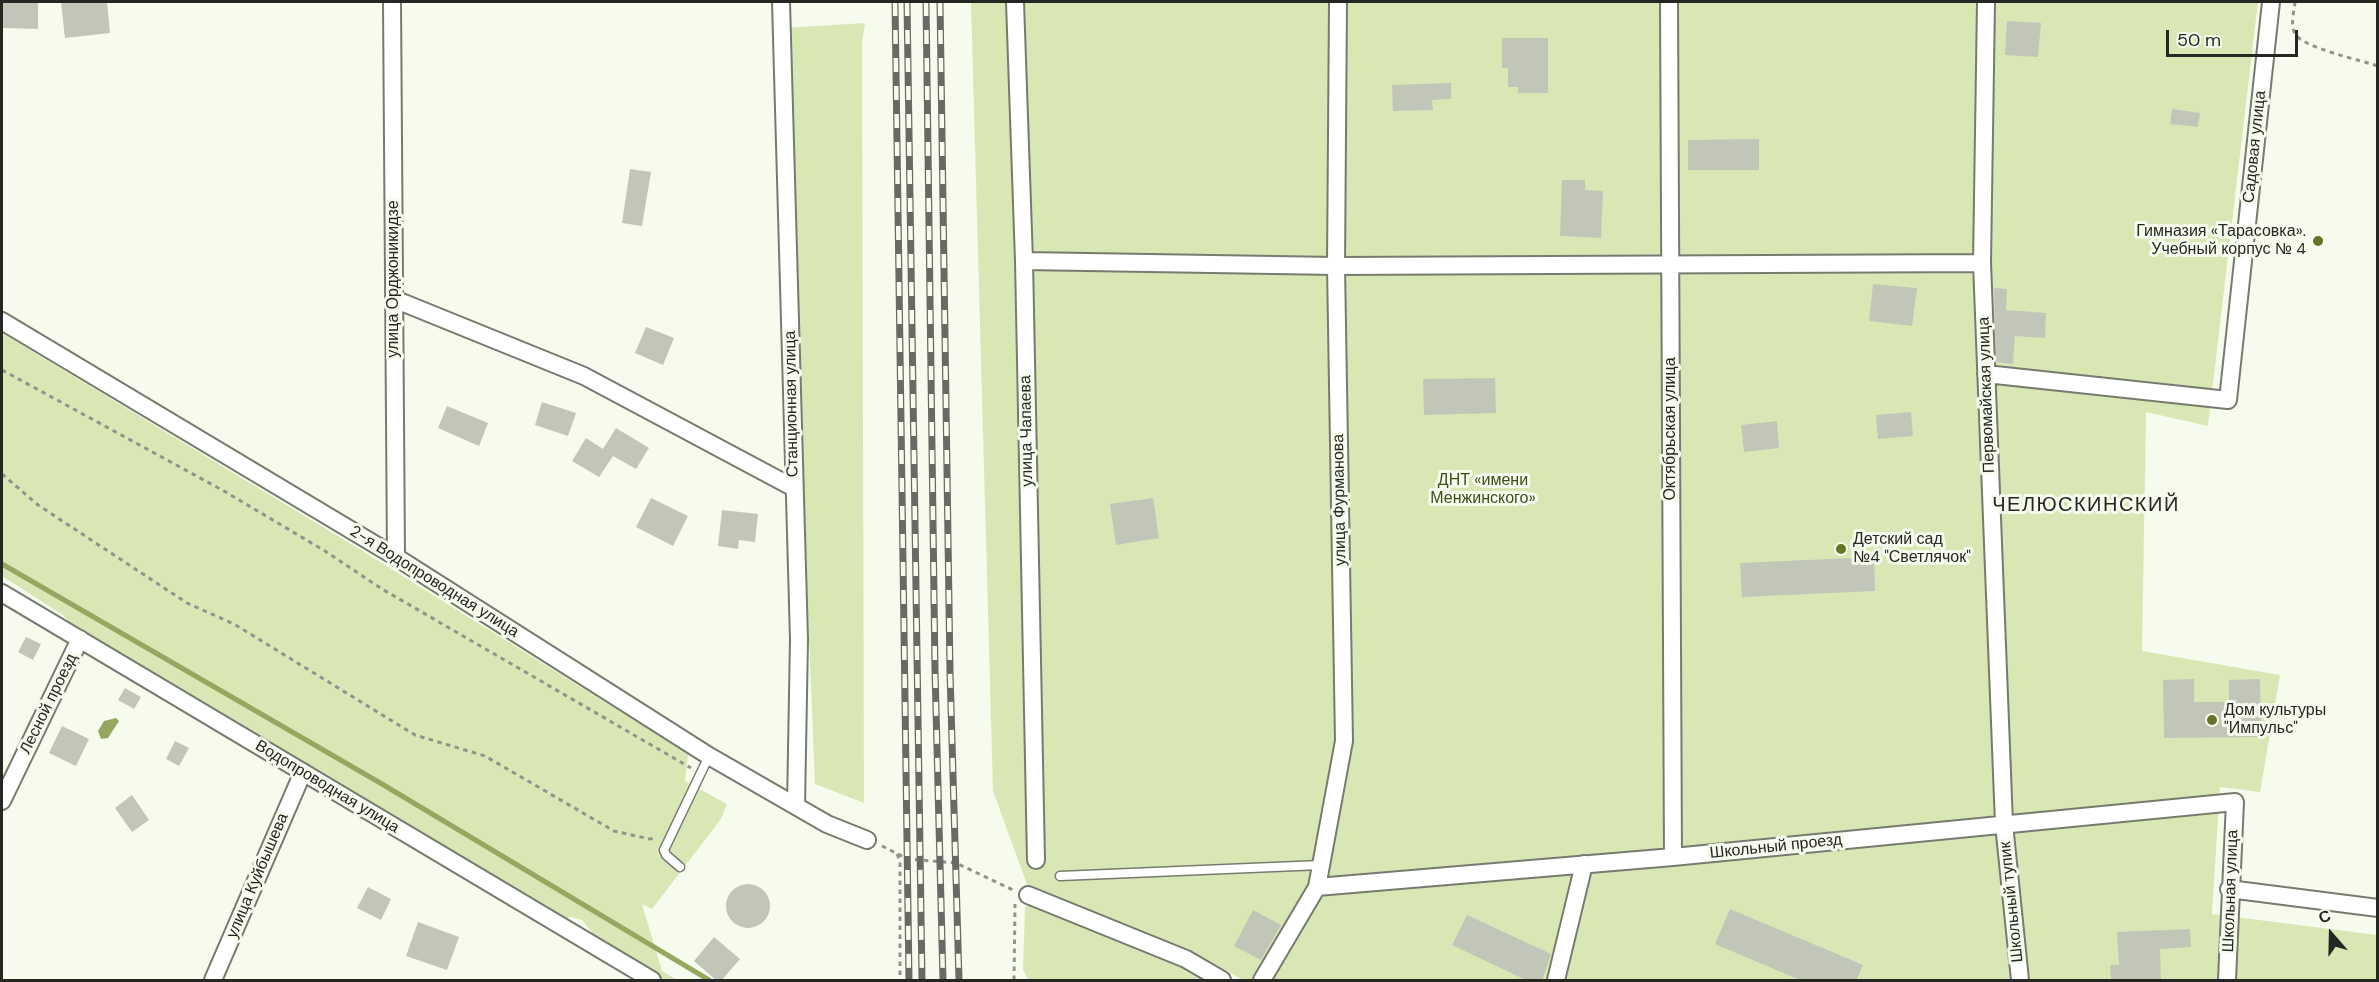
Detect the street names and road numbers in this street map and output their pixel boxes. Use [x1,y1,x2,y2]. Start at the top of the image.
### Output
street label: Садовая улица [2240,90,2270,204]
street label: улица Орджоникидзе [384,200,404,358]
street label: Первомайская улица [1975,316,1999,474]
street label: Станционная улица [781,330,803,478]
street label: Октябрьская улица [1661,357,1681,501]
street label: улица Чапаева [1016,375,1038,487]
street label: улица Фурманова [1329,434,1351,566]
street label: 2-я Водопроводная улица [346,522,522,642]
street label: Лесной проезд [16,651,82,757]
street label: Водопроводная улица [251,736,403,838]
street label: улица Куйбышева [223,811,293,941]
street label: Школьная улица [2219,829,2243,953]
street label: Школьный проезд [1709,831,1843,863]
street label: Школьный тупик [1996,840,2028,964]

